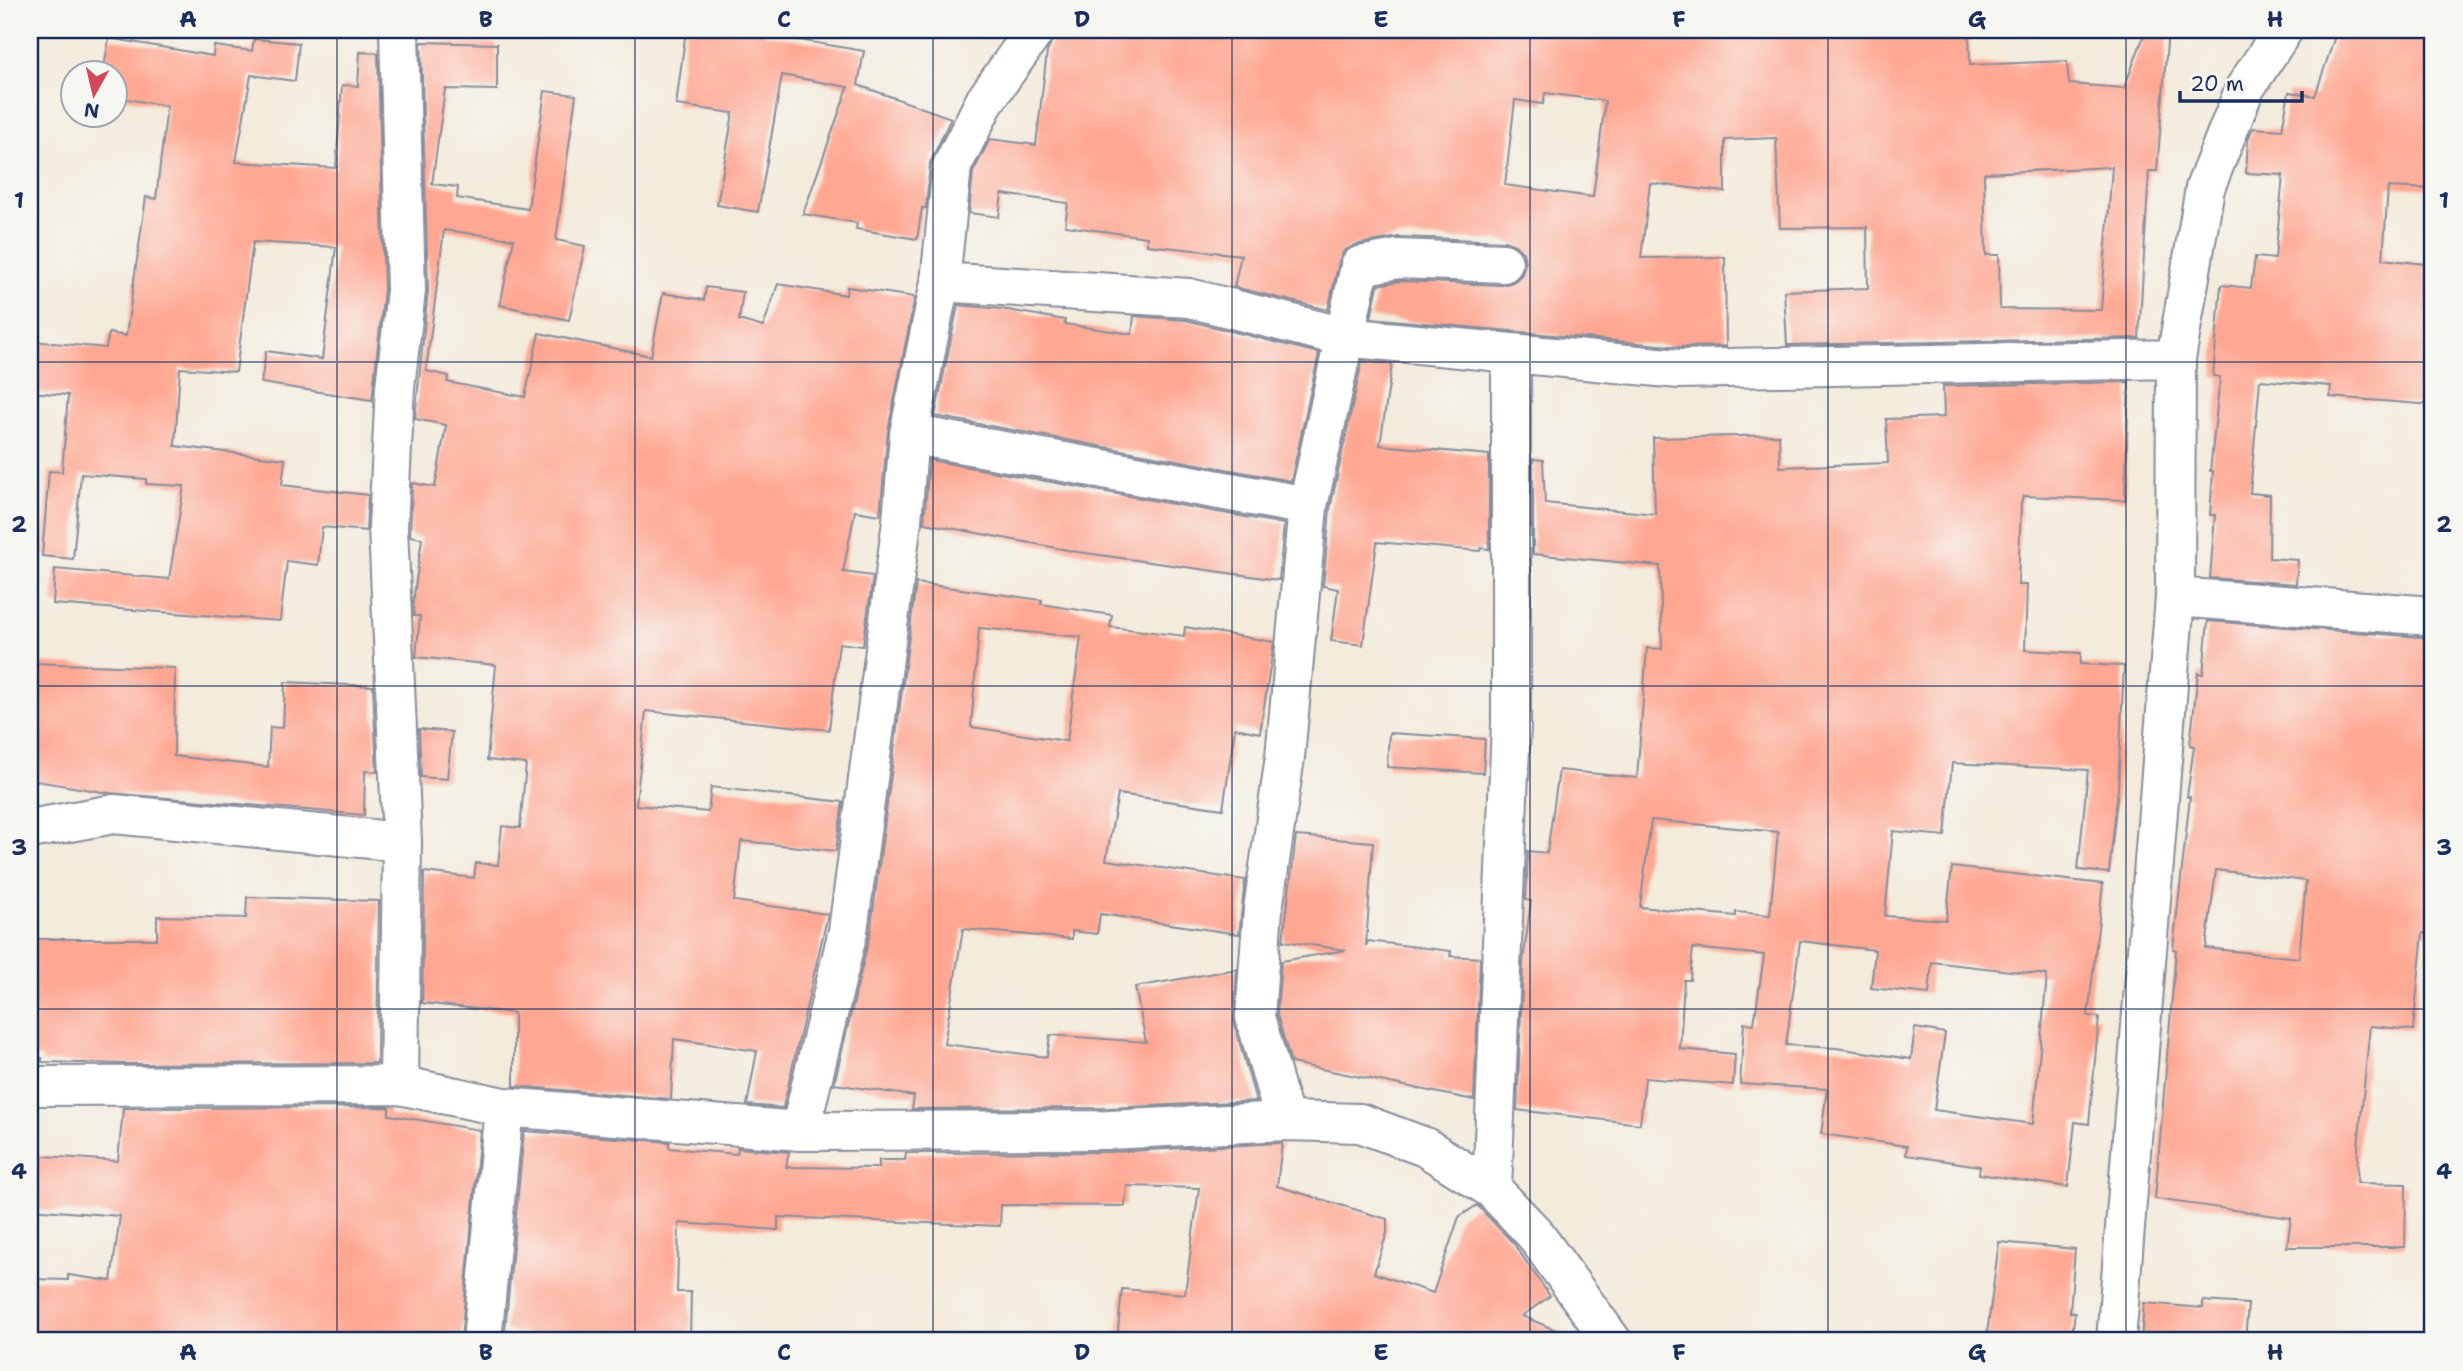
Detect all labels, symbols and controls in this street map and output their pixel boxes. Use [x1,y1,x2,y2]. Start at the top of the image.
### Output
text: A [179,4,197,34]
text: B [479,4,493,34]
text: C [777,4,791,34]
text: D [1074,4,1090,34]
text: E [1373,4,1389,34]
text: F [1672,4,1686,34]
text: G [1968,4,1987,34]
text: H [2267,4,2283,34]
north arrow [60,60,130,130]
scale bar [2180,60,2302,104]
text: 20 m [2190,70,2244,98]
text: N [83,97,101,124]
text: 1 [14,185,24,215]
text: 1 [2439,185,2449,215]
text: 2 [11,509,27,539]
text: 2 [2436,509,2452,539]
text: 3 [11,832,27,862]
text: 3 [2436,832,2452,862]
text: 4 [11,1156,27,1186]
text: 4 [2436,1156,2452,1186]
text: A [179,1337,197,1367]
text: B [479,1337,493,1367]
text: C [777,1337,791,1367]
text: D [1074,1337,1090,1367]
text: E [1373,1337,1389,1367]
text: F [1672,1337,1686,1367]
text: G [1968,1337,1987,1367]
text: H [2267,1337,2283,1367]

